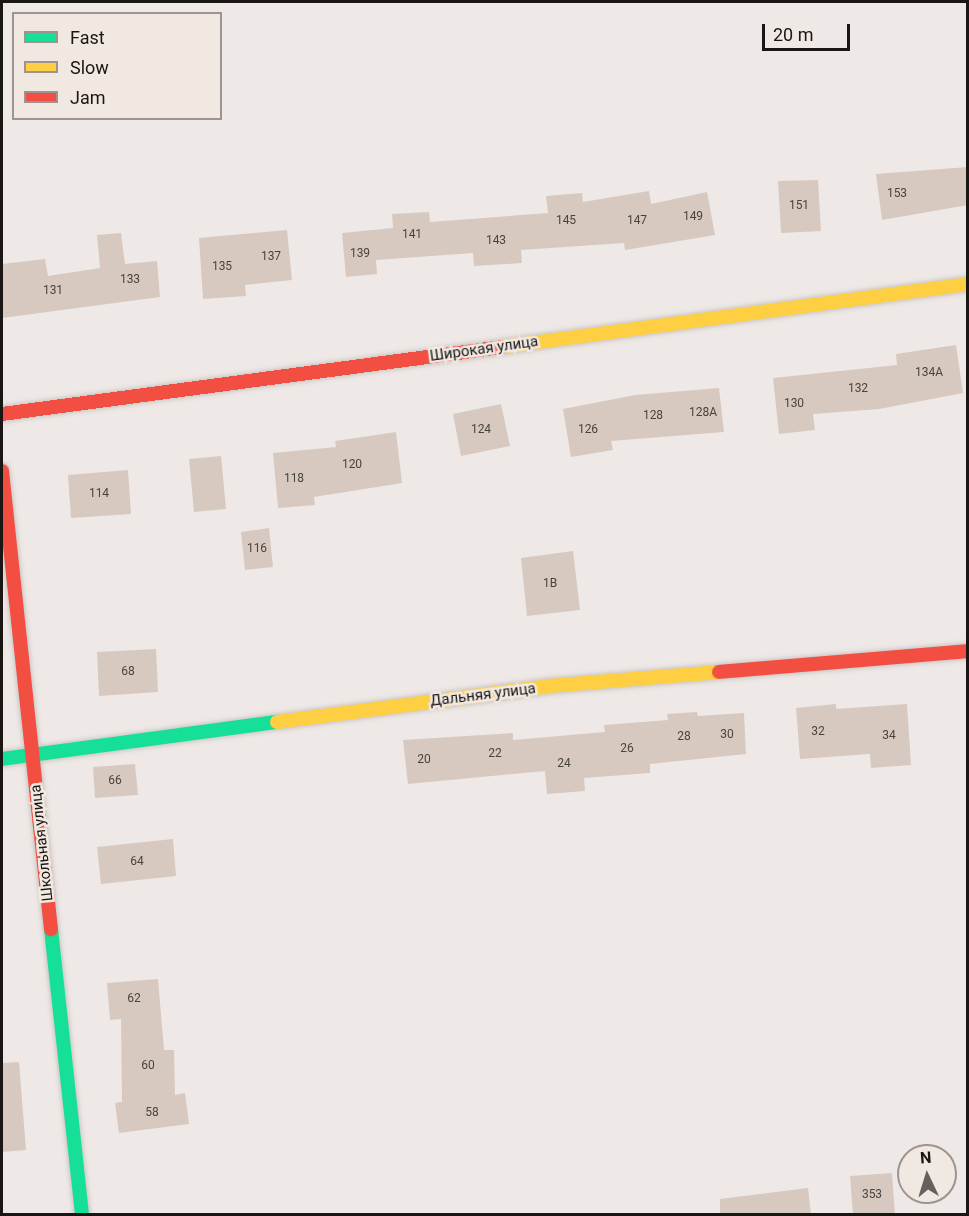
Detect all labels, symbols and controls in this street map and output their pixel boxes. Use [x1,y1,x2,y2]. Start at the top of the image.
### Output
legend [12,12,222,120]
scale bar [765,12,854,50]
text: 20 m [773,24,813,45]
text: Fast [70,27,105,48]
text: Slow [70,57,109,78]
text: Jam [70,87,106,108]
house number: 153 [887,187,907,201]
house number: 151 [789,199,809,213]
house number: 149 [683,210,703,224]
house number: 145 [556,214,576,228]
house number: 147 [627,214,647,228]
house number: 141 [402,228,422,242]
house number: 143 [486,234,506,248]
house number: 139 [350,247,370,261]
house number: 137 [261,250,281,264]
house number: 135 [212,260,232,274]
house number: 133 [120,273,140,287]
house number: 131 [43,284,63,298]
street label: Широкая улица [429,332,539,366]
house number: 134А [915,366,943,380]
house number: 132 [848,382,868,396]
house number: 130 [784,397,804,411]
house number: 128А [689,406,717,420]
house number: 128 [643,409,663,423]
house number: 124 [471,423,491,437]
house number: 126 [578,423,598,437]
house number: 120 [342,458,362,472]
house number: 118 [284,472,304,486]
house number: 114 [89,487,109,501]
house number: 116 [247,542,267,556]
house number: 1В [543,577,557,591]
house number: 68 [121,665,135,679]
street label: Дальняя улица [429,680,537,710]
house number: 32 [811,725,825,739]
house number: 30 [720,728,734,742]
house number: 34 [882,729,896,743]
house number: 28 [677,730,691,744]
house number: 26 [620,742,634,756]
house number: 22 [488,747,502,761]
house number: 20 [417,753,431,767]
house number: 24 [557,757,571,771]
house number: 66 [108,774,122,788]
street label: Школьная улица [27,784,57,902]
house number: 64 [130,855,144,869]
house number: 62 [127,992,141,1006]
house number: 60 [141,1059,155,1073]
house number: 58 [145,1106,159,1120]
north arrow [897,1144,957,1204]
text: N [920,1148,932,1167]
house number: 353 [862,1188,882,1202]

